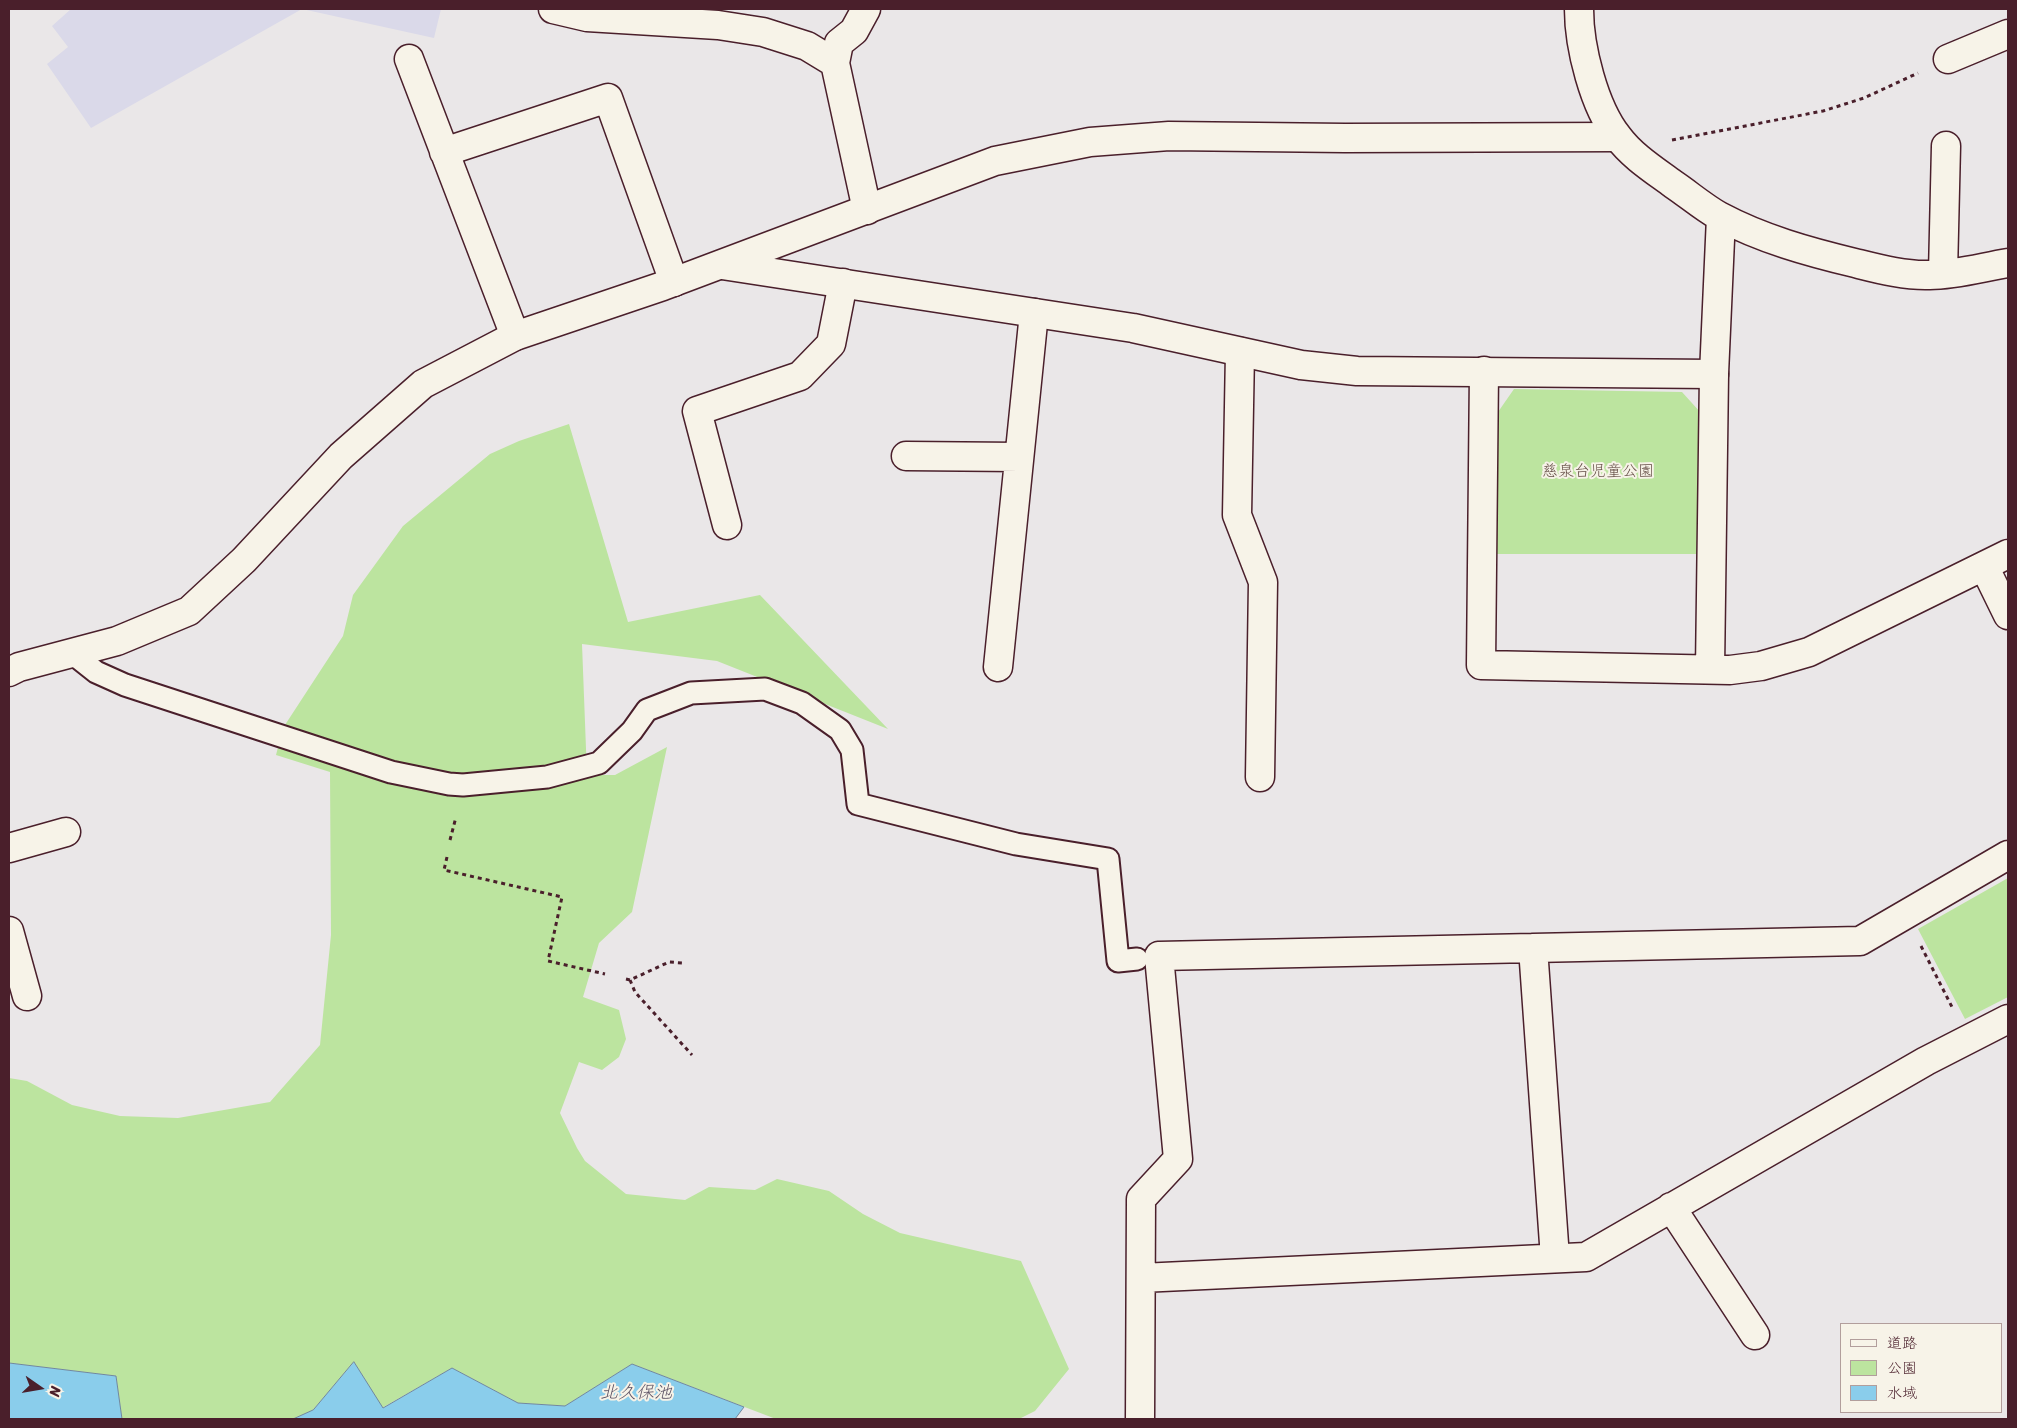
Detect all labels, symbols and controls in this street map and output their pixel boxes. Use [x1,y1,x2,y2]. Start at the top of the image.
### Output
park label: 慈泉台児童公園 [1542,462,1654,482]
legend [1840,1323,2002,1413]
text: 道路 [1887,1330,1917,1356]
text: 公園 [1887,1355,1917,1381]
north arrow [15,1363,65,1413]
text: 水域 [1887,1380,1917,1406]
water label: 北久保池 [600,1382,672,1404]
text: N [42,1384,68,1399]

